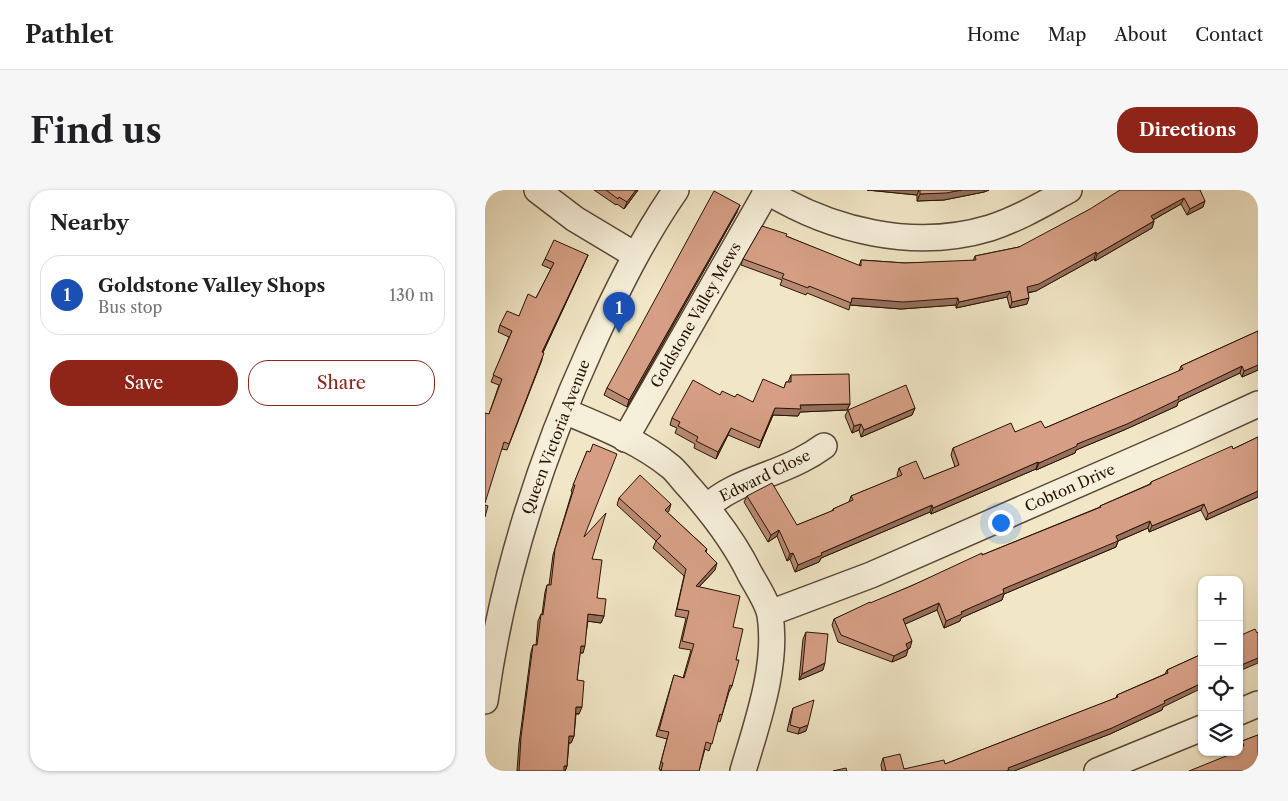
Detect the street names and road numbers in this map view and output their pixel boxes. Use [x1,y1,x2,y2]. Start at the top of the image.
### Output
street label: Goldstone Valley Mews [646,239,745,391]
street label: Queen Victoria Avenue [517,357,594,517]
street label: Edward Close [716,445,813,506]
street label: Cobton Drive [1022,459,1118,516]

